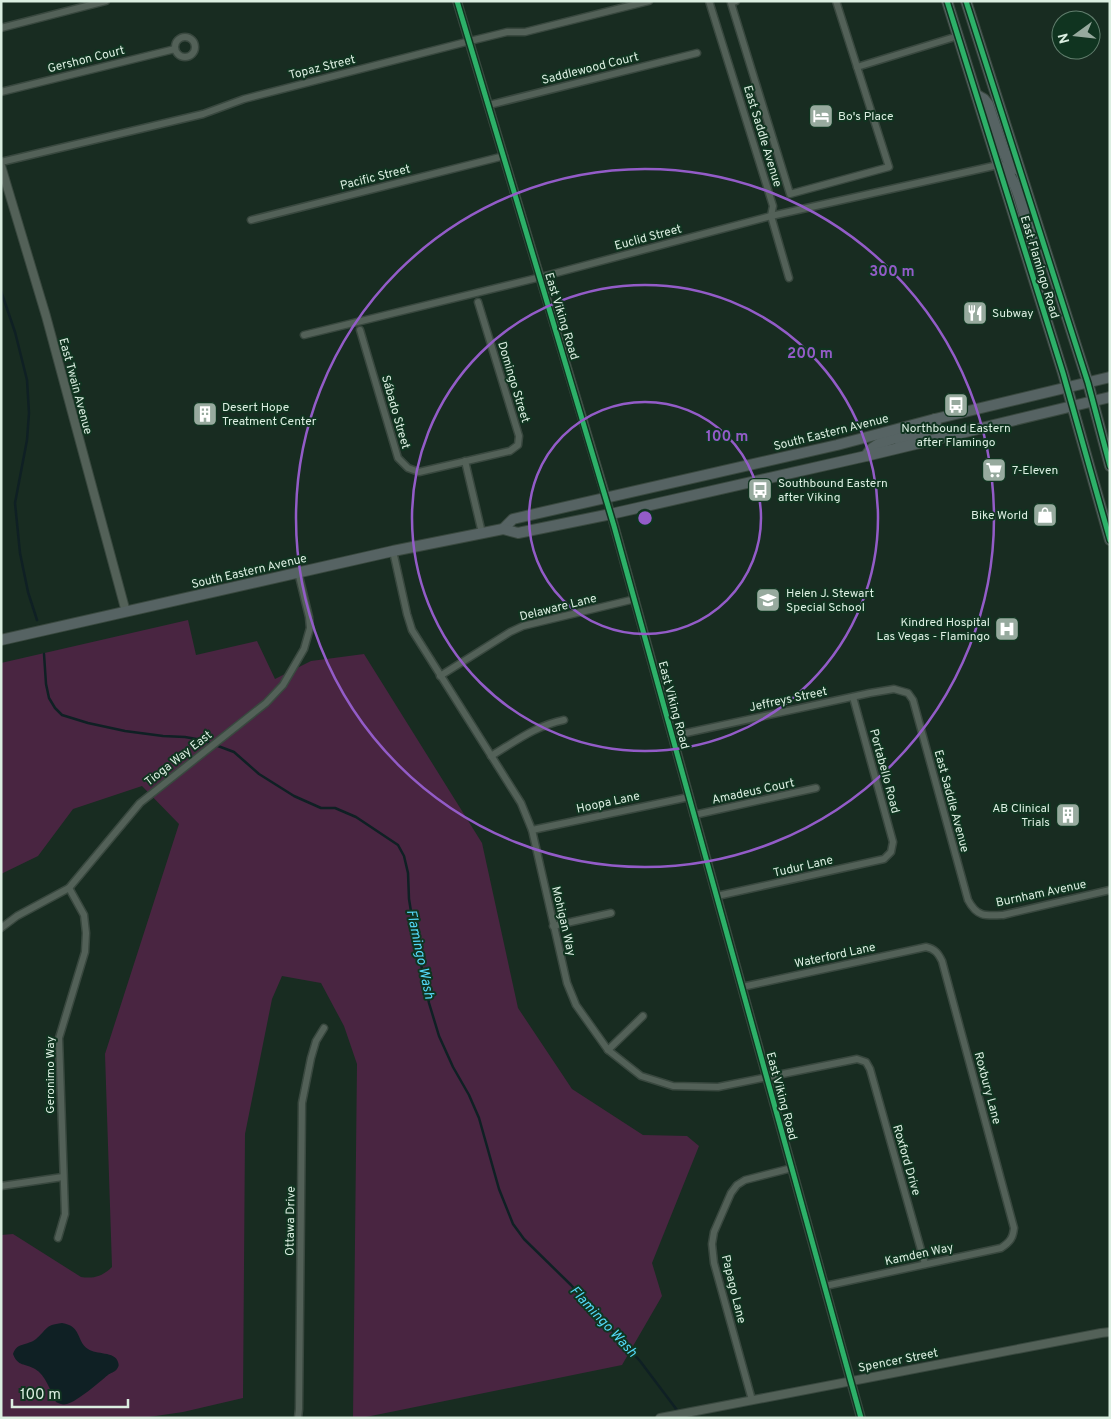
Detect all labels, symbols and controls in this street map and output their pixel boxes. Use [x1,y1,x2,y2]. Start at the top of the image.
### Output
north arrow [1051,10,1101,60]
text: N [1055,31,1074,45]
street label: Gershon Court [46,43,126,77]
street label: Saddlewood Court [540,49,640,89]
street label: Topaz Street [287,52,357,84]
street label: East Saddle Avenue [739,83,785,189]
hotel icon: Bo's Place [808,103,834,129]
place label: Bo's Place [838,109,893,125]
street label: Pacific Street [338,162,412,194]
street label: East Flamingo Road [1016,214,1062,321]
street label: Euclid Street [613,221,684,255]
text: 300 m [869,263,915,282]
street label: East Viking Road [540,271,582,362]
restaurant icon: Subway [962,300,988,326]
place label: Subway [992,306,1034,322]
street label: East Twain Avenue [54,336,96,436]
street label: Domingo Street [493,340,533,425]
text: 200 m [787,345,833,364]
street label: Sábado Street [377,373,413,451]
bus stop icon: Northbound Eastern after Flamingo [943,392,969,418]
place label: Desert Hope Treatment Center [222,400,317,430]
building icon: Desert Hope Treatment Center [192,401,218,427]
street label: South Eastern Avenue [772,411,890,455]
place label: Northbound Eastern after Flamingo [901,421,1011,451]
text: 100 m [706,428,748,447]
supermarket icon: 7-Eleven [981,457,1007,483]
place label: 7-Eleven [1012,463,1058,479]
place label: Southbound Eastern after Viking [778,476,888,506]
bus stop icon: Southbound Eastern after Viking [747,477,773,503]
shop icon: Bike World [1032,502,1058,528]
place label: Bike World [971,508,1028,524]
centre of rings [636,509,654,527]
street label: South Eastern Avenue [190,551,309,593]
place label: Helen J. Stewart Special School [786,586,874,616]
school or university icon: Helen J. Stewart Special School [755,587,781,613]
street label: Delaware Lane [518,591,599,625]
place label: Kindred Hospital Las Vegas - Flamingo [877,615,990,645]
hospital icon: Kindred Hospital Las Vegas - Flamingo [994,616,1020,642]
street label: East Viking Road [654,660,692,751]
street label: Jeffreys Street [748,684,829,716]
street label: Tioga Way East [142,727,216,790]
street label: Portabello Road [865,727,903,815]
street label: East Saddle Avenue [930,748,972,854]
street label: Amadeus Court [710,775,796,809]
street label: Hoopa Lane [575,788,641,818]
place label: AB Clinical Trials [992,801,1050,831]
building icon: AB Clinical Trials [1055,802,1081,828]
street label: Tudur Lane [772,852,835,882]
street label: Burnham Avenue [995,877,1088,911]
street label: Mohigan Way [547,885,579,958]
water label: Flamingo Wash [402,908,437,1001]
street label: Waterford Lane [793,940,877,972]
street label: Geronimo Way [43,1036,59,1114]
street label: Roxbury Lane [970,1050,1004,1126]
street label: East Viking Road [762,1051,800,1142]
street label: Roxford Drive [888,1123,924,1198]
street label: Ottawa Drive [282,1186,300,1256]
street label: Kamden Way [883,1240,955,1270]
street label: Papago Lane [717,1253,749,1325]
water label: Flamingo Wash [566,1283,640,1361]
street label: Spencer Street [857,1345,939,1377]
scale bar [12,1376,129,1408]
text: 100 m [20,1386,61,1405]

